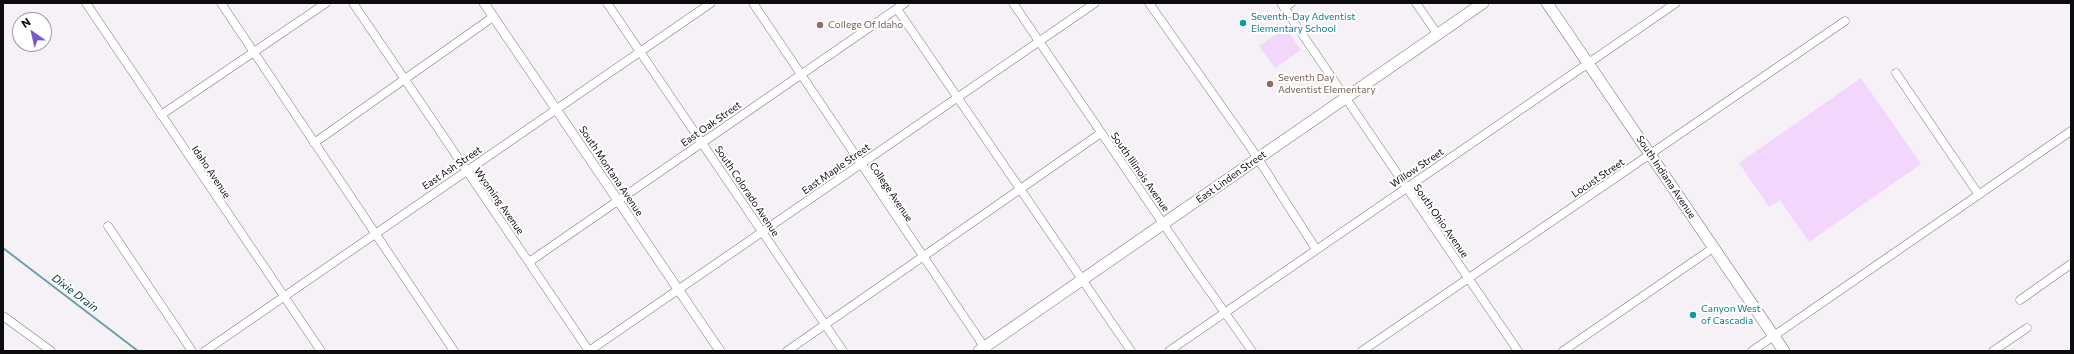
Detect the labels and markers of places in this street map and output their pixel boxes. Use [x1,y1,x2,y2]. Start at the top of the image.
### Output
place label: Seventh-Day Adventist Elementary School [1251,11,1355,34]
marker: Seventh-Day Adventist Elementary School [1238,18,1248,28]
place label: College Of Idaho [828,19,903,31]
marker: College Of Idaho [815,20,825,30]
place label: Seventh Day Adventist Elementary [1278,72,1376,96]
marker: Seventh Day Adventist Elementary [1265,79,1275,89]
place label: Canyon West of Cascadia [1701,303,1761,326]
marker: Canyon West of Cascadia [1688,310,1698,320]

